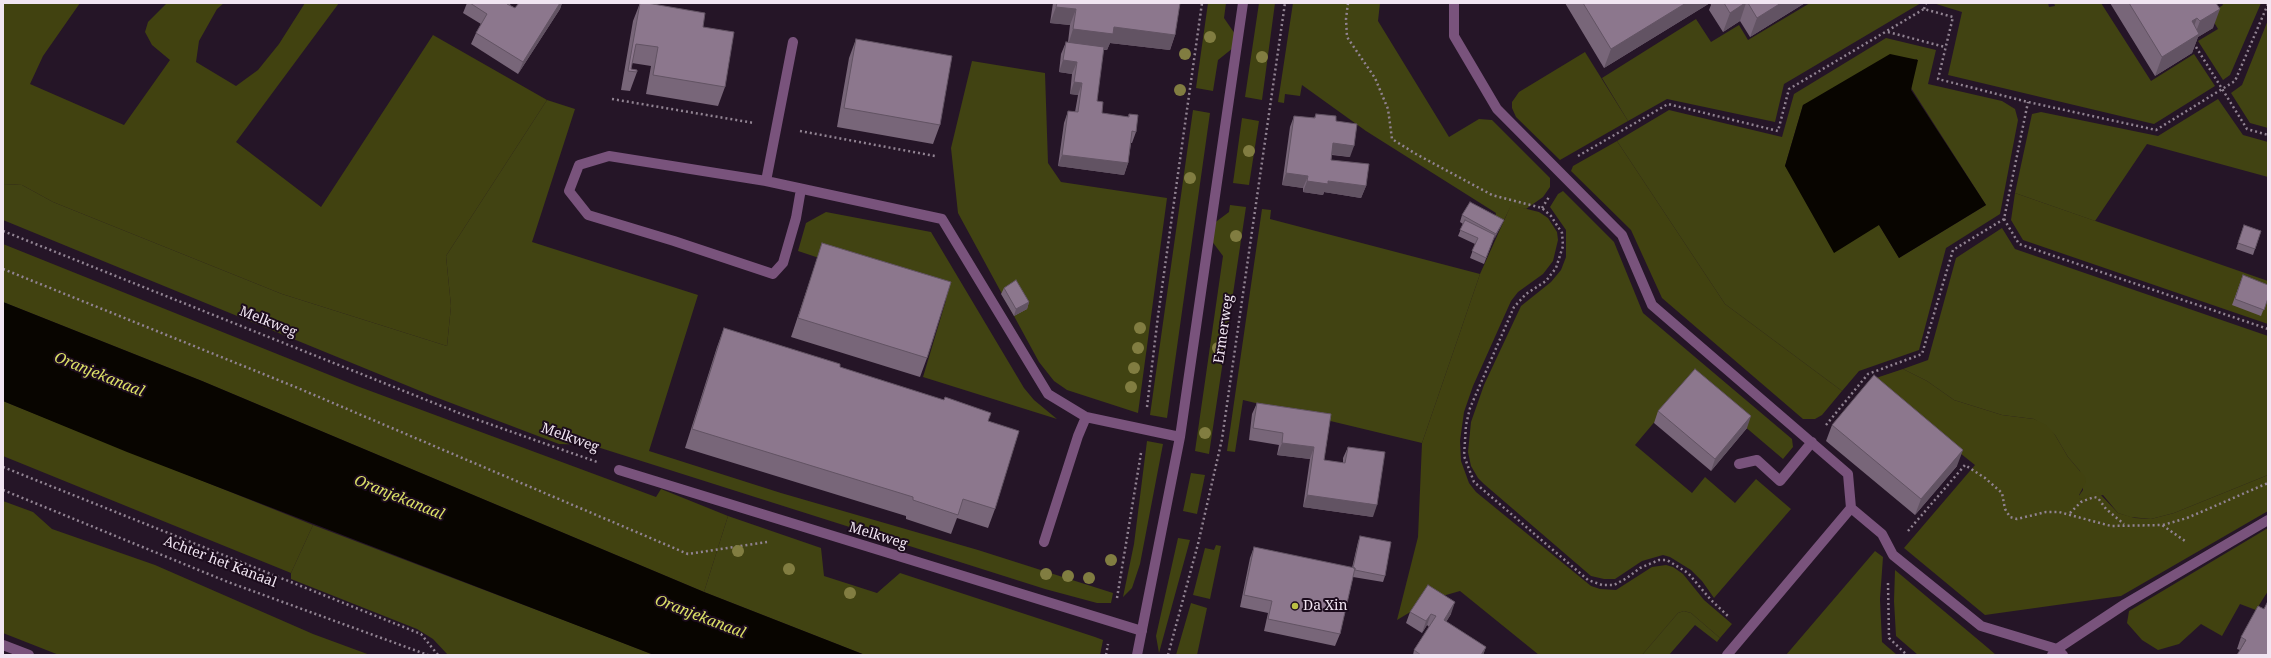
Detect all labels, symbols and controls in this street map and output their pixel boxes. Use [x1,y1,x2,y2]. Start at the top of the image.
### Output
street label: Ermerweg [1211,293,1237,365]
street label: Melkweg [237,303,299,341]
water label: Oranjekanaal [51,349,147,401]
street label: Melkweg [539,420,601,456]
water label: Oranjekanaal [351,472,447,524]
street label: Melkweg [847,519,909,553]
street label: Achter het Kanaal [161,533,279,591]
water label: Oranjekanaal [652,592,748,642]
place label: Da Xin [1303,598,1347,614]
marker: Da Xin [1290,601,1300,611]

